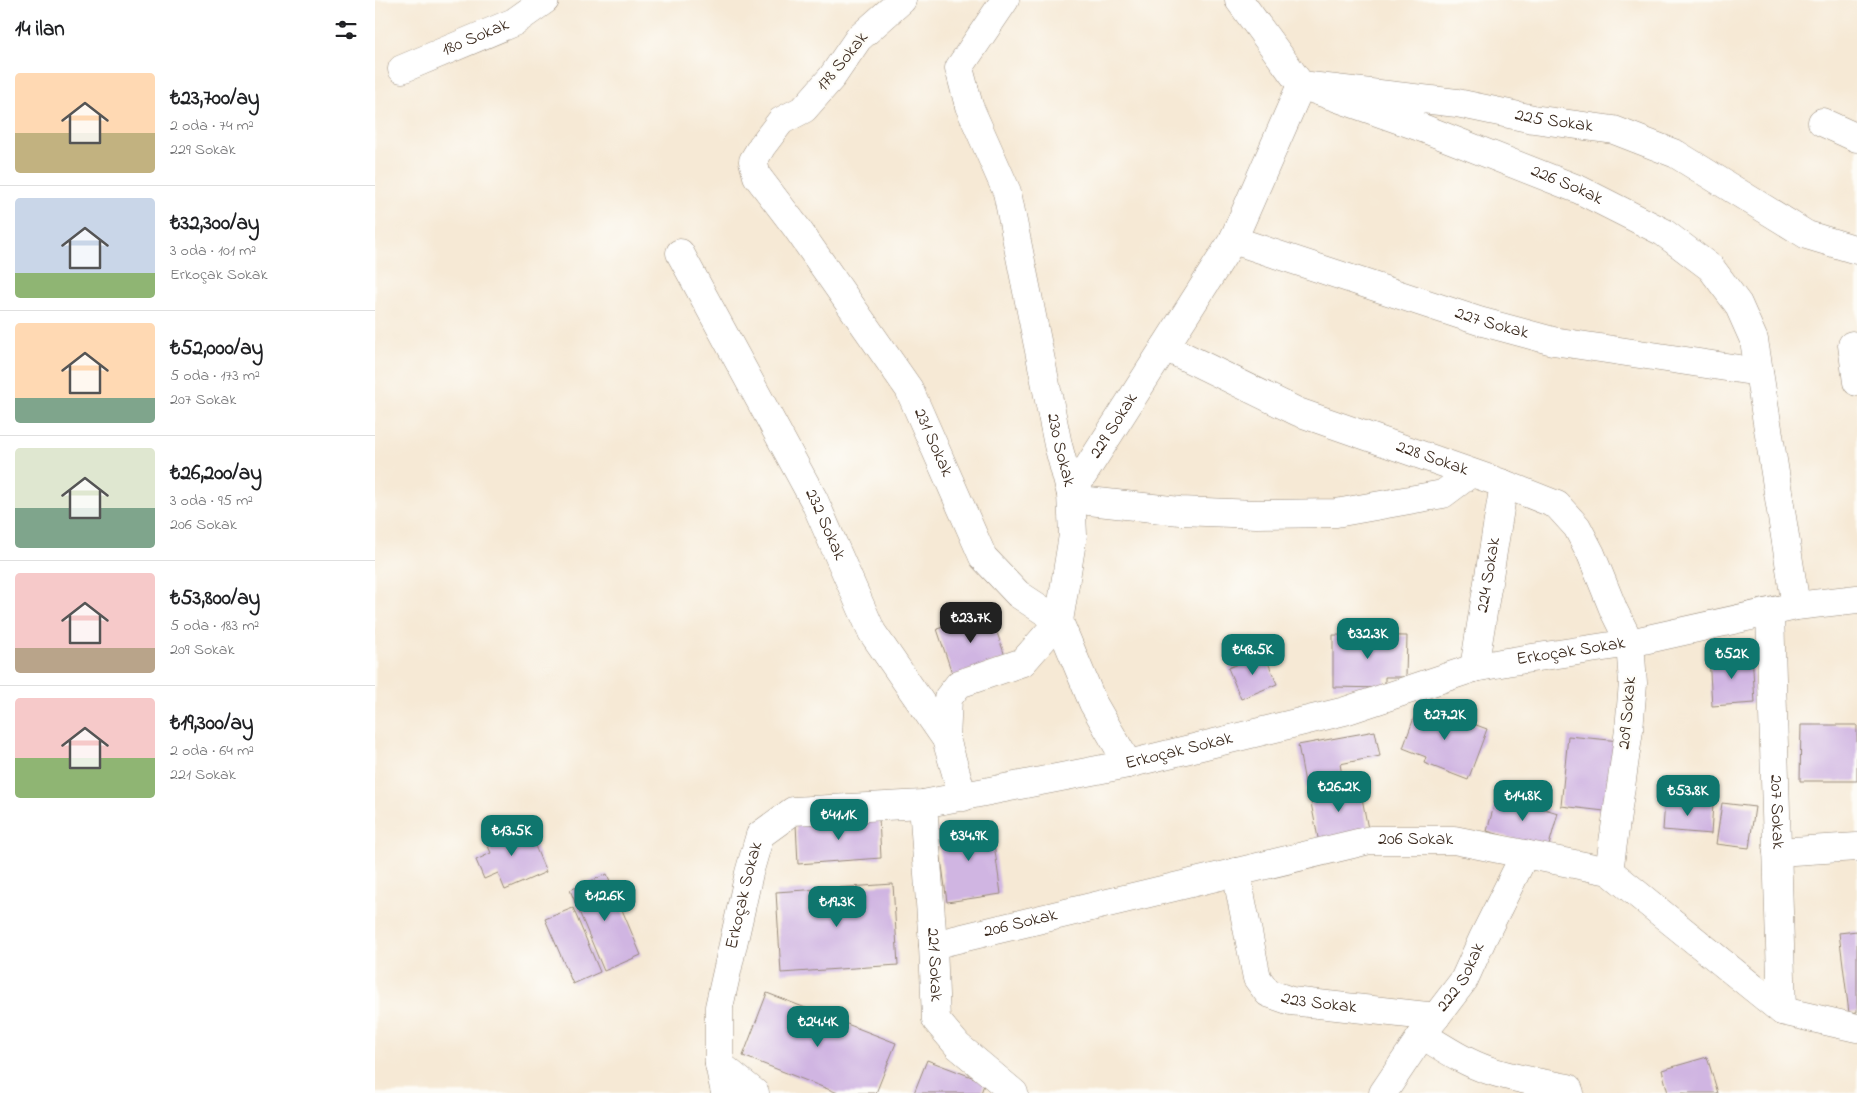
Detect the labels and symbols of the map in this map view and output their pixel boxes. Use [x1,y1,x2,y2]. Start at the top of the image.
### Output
street label: 180 Sokak [438,12,513,64]
street label: 178 Sokak [811,26,875,97]
street label: 225 Sokak [1512,103,1595,140]
street label: 226 Sokak [1527,159,1607,212]
street label: 227 Sokak [1451,301,1532,347]
street label: 229 Sokak [1084,388,1145,464]
street label: 231 Sokak [906,404,959,481]
street label: 230 Sokak [1039,411,1082,490]
street label: 228 Sokak [1392,434,1472,484]
street label: 232 Sokak [797,484,852,565]
street label: 224 Sokak [1470,536,1508,615]
pin: ₺23.7K [930,602,1012,644]
pin: ₺32.3K [1327,618,1409,660]
street label: Erkoçak Sokak [1515,631,1627,673]
pin: ₺48.5K [1212,634,1294,676]
pin: ₺52K [1702,638,1762,680]
street label: 209 Sokak [1612,676,1644,750]
pin: ₺27.2K [1404,698,1486,741]
street label: Erkoçak Sokak [1123,726,1236,777]
pin: ₺26.2K [1298,770,1380,813]
pin: ₺53.8K [1647,774,1729,817]
street label: 207 Sokak [1762,774,1790,850]
pin: ₺14.8K [1482,780,1564,822]
pin: ₺41.1K [798,798,880,841]
pin: ₺13.5K [471,814,553,857]
pin: ₺34.9K [928,820,1010,862]
street label: 206 Sokak [1378,827,1453,853]
street label: Erkoçak Sokak [719,839,770,952]
pin: ₺12.6K [564,880,646,922]
pin: ₺19.3K [796,886,878,928]
street label: 206 Sokak [981,903,1060,945]
street label: 221 Sokak [919,927,948,1002]
street label: 222 Sokak [1431,939,1492,1018]
street label: 223 Sokak [1277,985,1358,1021]
pin: ₺24.4K [777,1006,859,1048]

